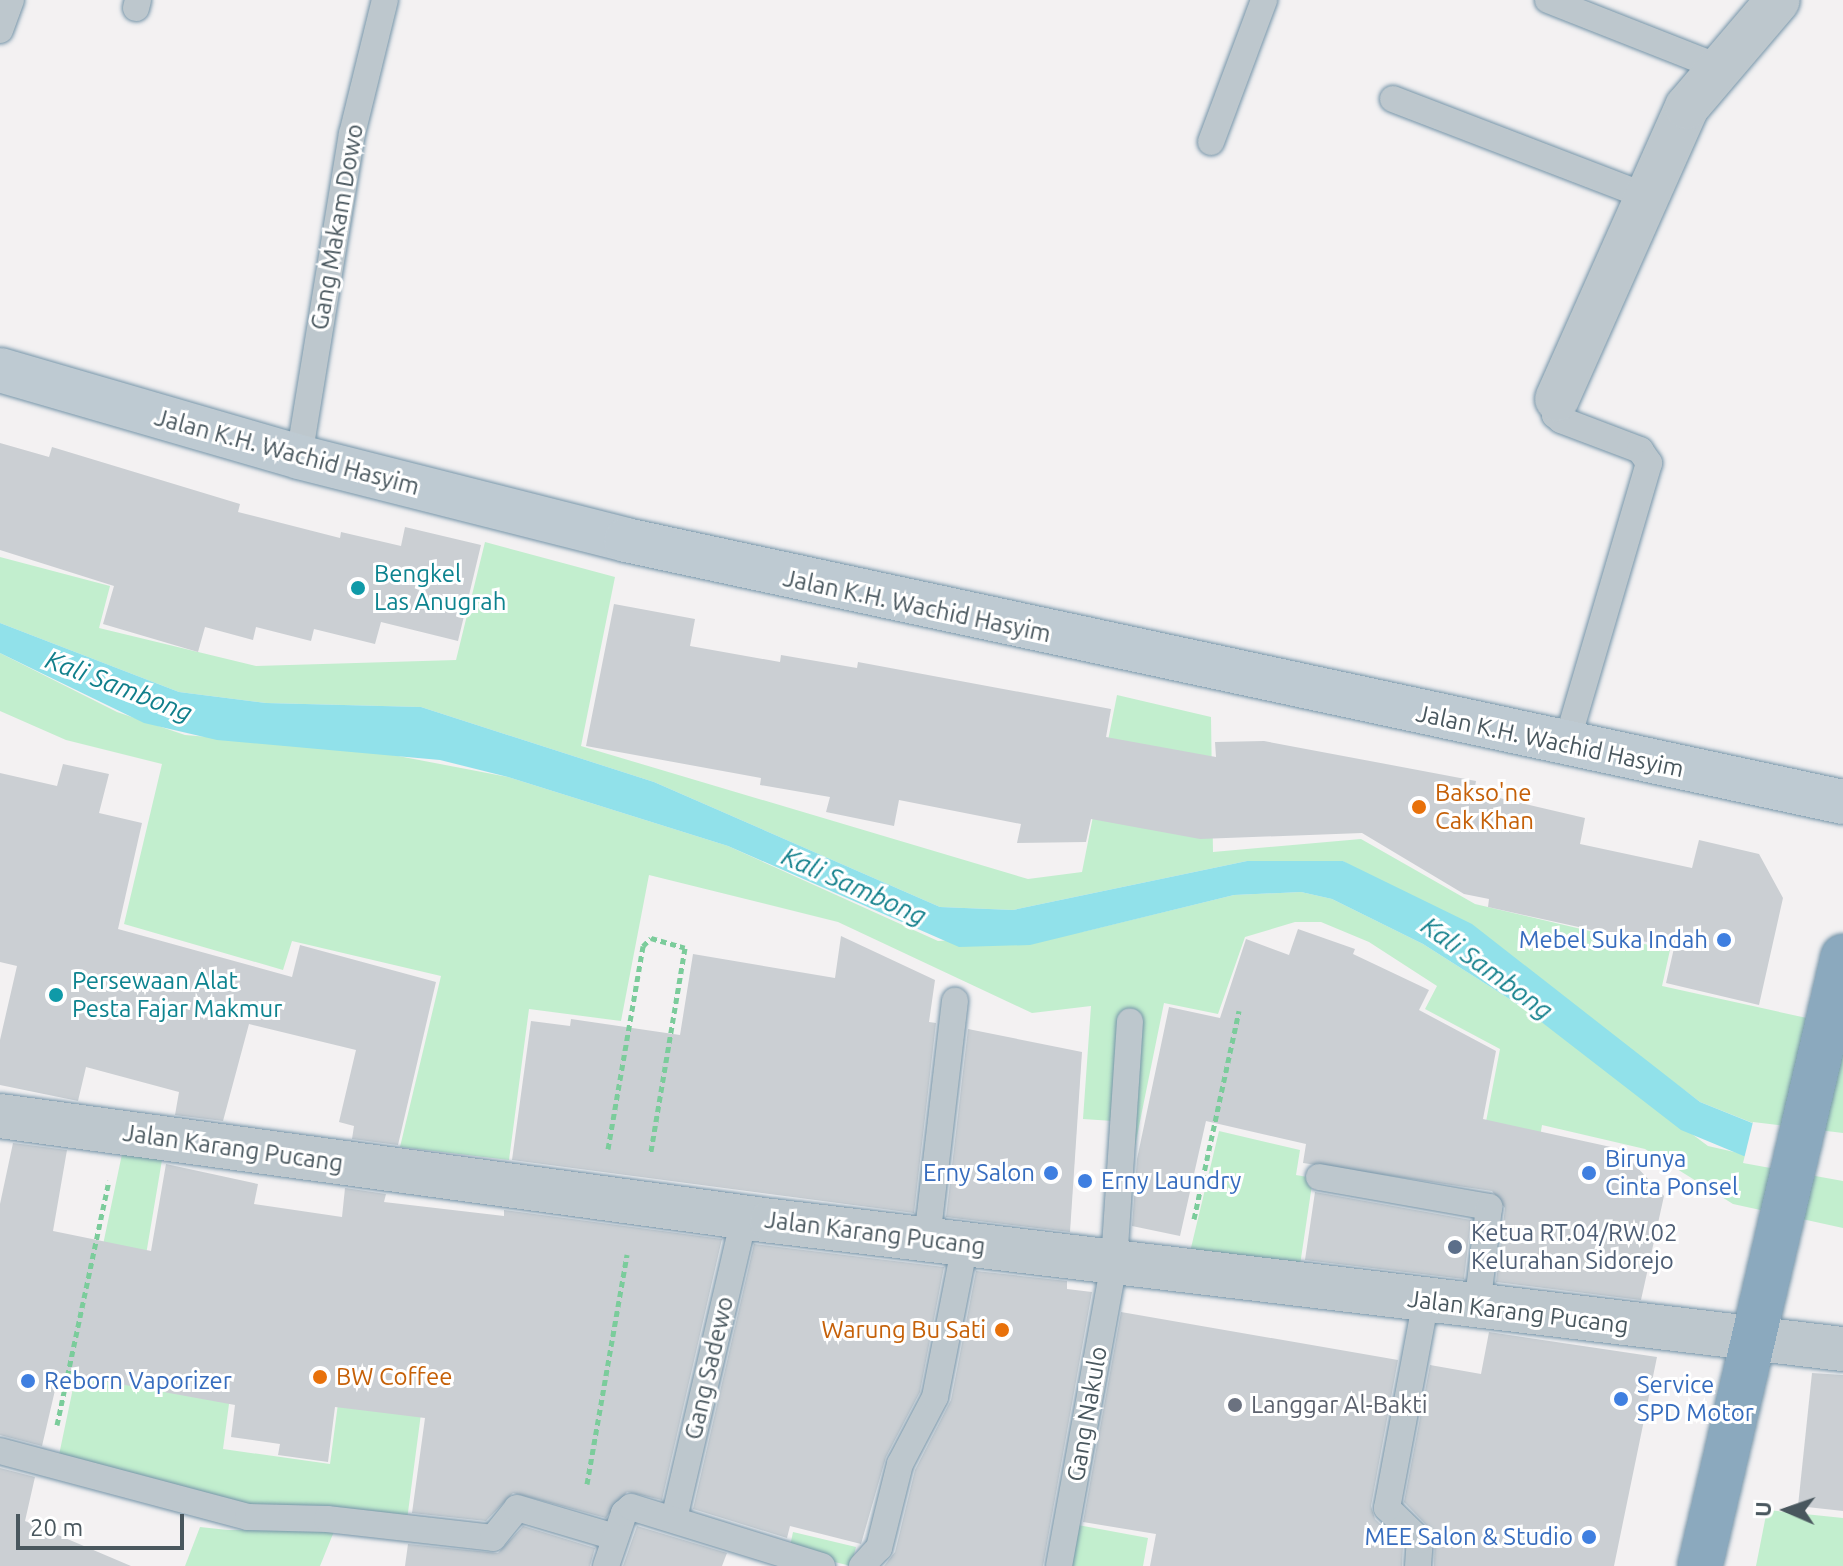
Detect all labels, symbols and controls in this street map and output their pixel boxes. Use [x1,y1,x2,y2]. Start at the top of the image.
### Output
street label: Gang Makam Dowo [305,122,369,332]
street label: Jalan K.H. Wachid Hasyim [151,403,423,501]
place label: Bengkel Las Anugrah [374,560,506,616]
street label: Jalan K.H. Wachid Hasyim [781,564,1053,648]
marker: Bengkel Las Anugrah [349,579,367,597]
water label: Kali Sambong [41,644,197,728]
street label: Jalan K.H. Wachid Hasyim [1414,699,1686,783]
place label: Bakso'ne Cak Khan [1435,779,1534,835]
marker: Bakso'ne Cak Khan [1410,798,1428,816]
water label: Kali Sambong [777,840,931,932]
water label: Kali Sambong [1415,910,1559,1026]
place label: Mebel Suka Indah [1519,926,1708,954]
marker: Mebel Suka Indah [1715,931,1733,949]
place label: Persewaan Alat Pesta Fajar Makmur [72,967,282,1023]
marker: Persewaan Alat Pesta Fajar Makmur [47,986,65,1004]
street label: Jalan Karang Pucang [121,1118,345,1178]
place label: Birunya Cinta Ponsel [1605,1145,1738,1201]
place label: Erny Salon [923,1159,1035,1187]
marker: Erny Salon [1042,1164,1060,1182]
marker: Birunya Cinta Ponsel [1580,1164,1598,1182]
place label: Erny Laundry [1101,1167,1241,1195]
marker: Erny Laundry [1076,1172,1094,1190]
street label: Jalan Karang Pucang [763,1205,987,1261]
place label: Ketua RT.04/RW.02 Kelurahan Sidorejo [1471,1219,1678,1275]
marker: Ketua RT.04/RW.02 Kelurahan Sidorejo [1446,1238,1464,1256]
street label: Jalan Karang Pucang [1406,1284,1630,1340]
street label: Gang Sadewo [679,1294,739,1442]
place label: Warung Bu Sati [822,1316,986,1344]
marker: Warung Bu Sati [993,1321,1011,1339]
street label: Gang Nakulo [1061,1344,1113,1484]
place label: BW Coffee [336,1363,452,1391]
place label: Reborn Vaporizer [44,1367,232,1395]
marker: BW Coffee [311,1368,329,1386]
place label: Service SPD Motor [1637,1371,1754,1427]
marker: Reborn Vaporizer [19,1372,37,1390]
marker: Service SPD Motor [1612,1390,1630,1408]
place label: Langgar Al-Bakti [1251,1391,1428,1419]
marker: Langgar Al-Bakti [1226,1396,1244,1414]
north arrow [1747,1470,1827,1550]
scale bar [20,1498,188,1548]
text: U [1750,1501,1775,1517]
text: 20 m [30,1514,83,1541]
place label: MEE Salon & Studio [1364,1523,1573,1551]
marker: MEE Salon & Studio [1580,1528,1598,1546]

